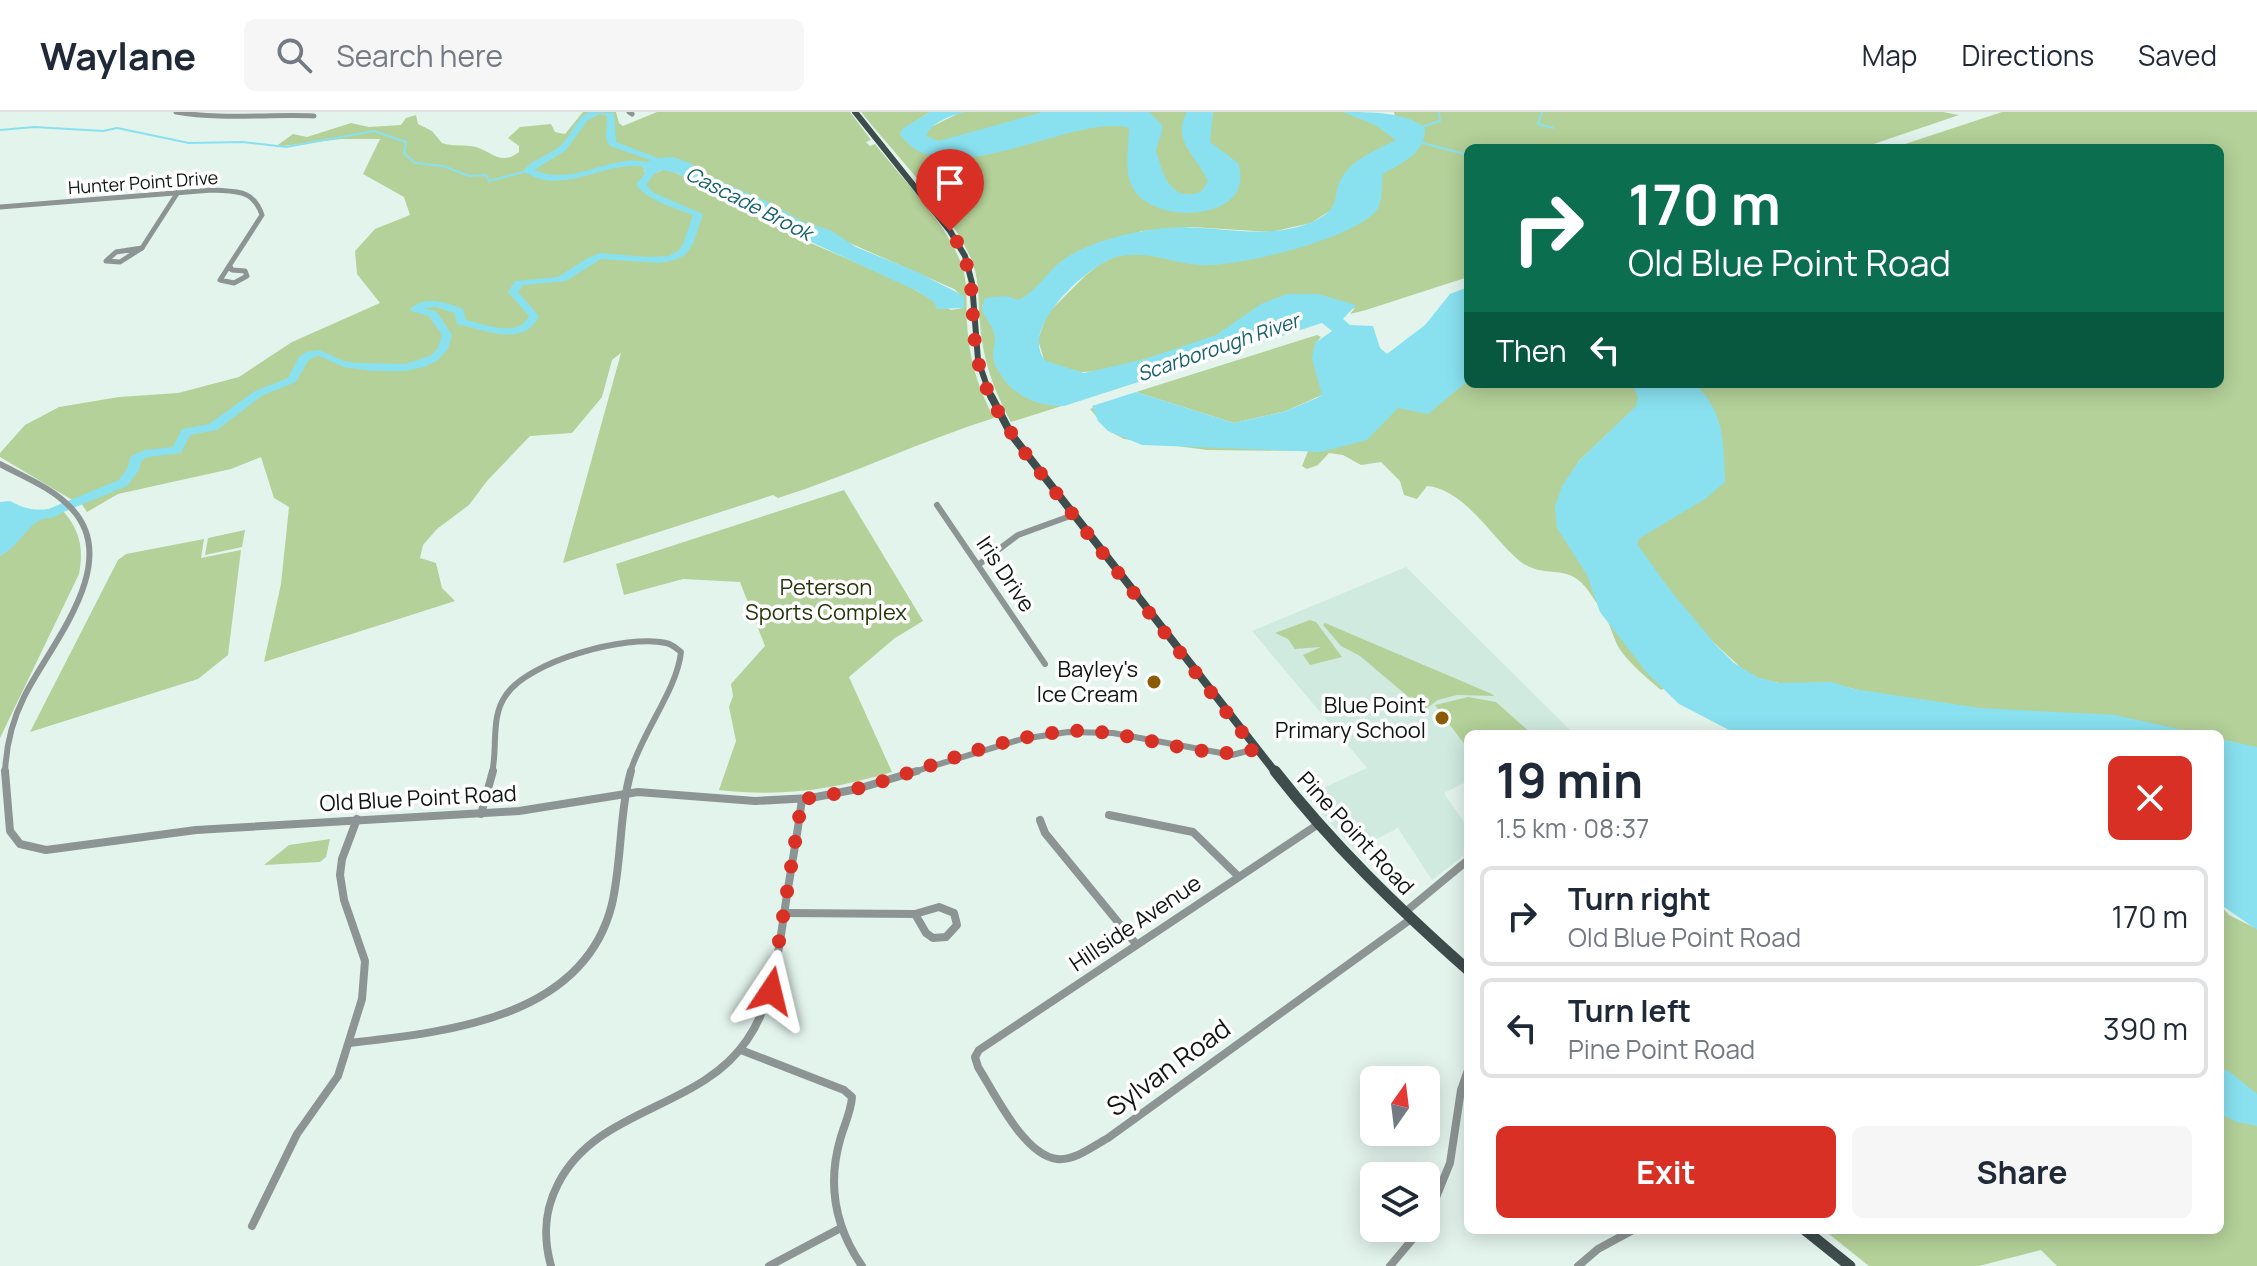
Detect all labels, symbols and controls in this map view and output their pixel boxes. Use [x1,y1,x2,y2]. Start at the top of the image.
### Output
search box [244,19,804,91]
text: Waylane [40,29,196,81]
icon: search [272,33,316,77]
text: Search here [336,35,503,76]
text: Map [1862,36,1917,74]
text: Directions [1961,36,2094,74]
text: Saved [2138,36,2217,74]
pin [916,149,984,231]
water label: Cascade Brook [681,160,820,248]
icon: arrive [928,161,972,205]
street label: Hunter Point Drive [67,165,219,199]
text: 170 m [1628,165,1781,242]
icon: right [1496,176,1600,280]
text: Old Blue Point Road [1628,238,1951,287]
water label: Scarborough River [1133,306,1305,387]
icon: left [1583,328,1627,372]
text: Then [1496,330,1567,371]
street label: Iris Drive [970,530,1042,618]
park label: Peterson Sports Complex [745,572,907,627]
place label: Bayley's Ice Cream [1037,654,1138,709]
marker: Bayley's Ice Cream [1145,673,1163,691]
place label: Blue Point Primary School [1275,690,1426,745]
marker: Blue Point Primary School [1433,709,1451,727]
text: 19 min [1496,747,1643,812]
button: close [2108,756,2192,840]
street label: Pine Point Road [1291,765,1421,901]
street label: Old Blue Point Road [319,778,517,818]
text: 1.5 km · 08:37 [1496,810,1649,846]
street label: Hillside Avenue [1063,868,1207,978]
text: Turn right [1568,878,1711,919]
icon: right [1500,894,1544,938]
text: 170 m [2111,896,2188,937]
text: Old Blue Point Road [1568,919,1801,955]
position arrow [729,949,813,1033]
text: Turn left [1568,990,1691,1031]
icon: left [1500,1006,1544,1050]
text: 390 m [2103,1008,2188,1049]
street label: Sylvan Road [1099,1010,1237,1124]
text: Pine Point Road [1568,1031,1755,1067]
north arrow [1360,1066,1440,1146]
map controls [1360,1066,1440,1242]
button: Exit [1496,1126,1836,1218]
button: Share [1852,1126,2192,1218]
button: layers [1360,1162,1440,1242]

